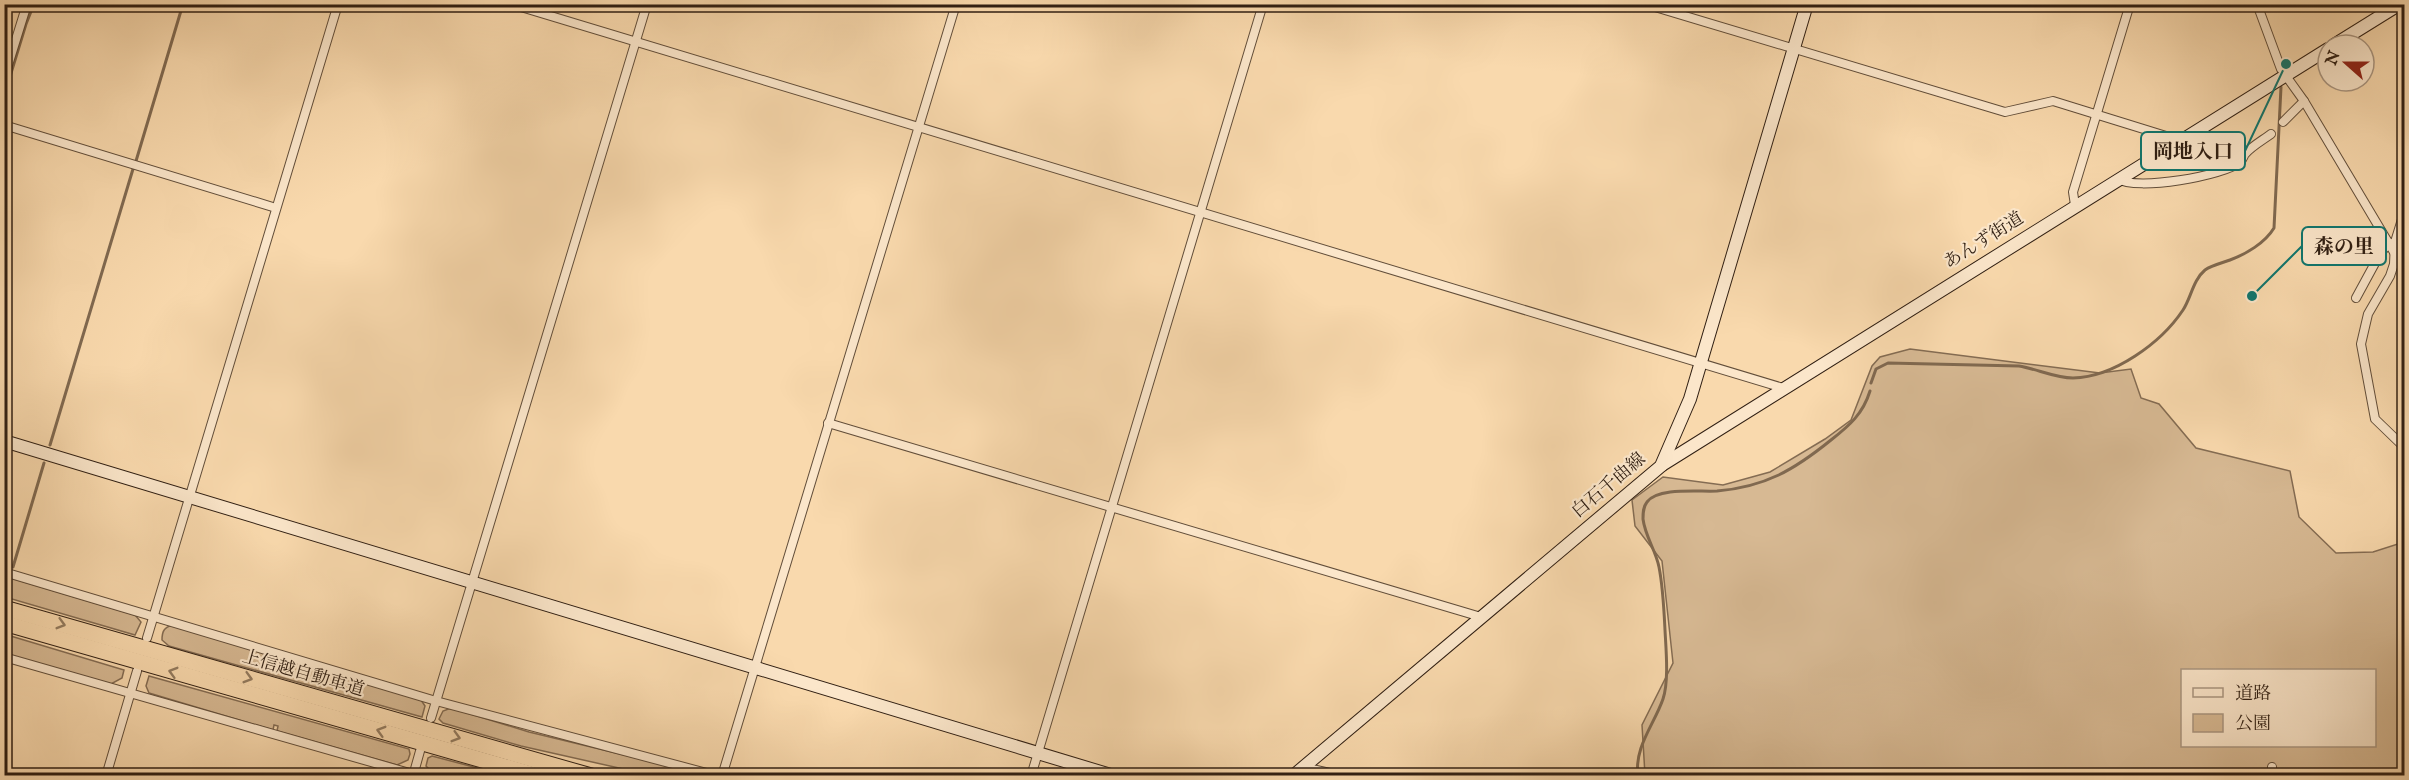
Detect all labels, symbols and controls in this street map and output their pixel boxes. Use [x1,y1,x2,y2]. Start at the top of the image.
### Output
north arrow [2316,33,2376,93]
text: N [2322,48,2346,69]
callout: 岡地入口 [2141,132,2245,170]
text: 岡地入口 [2153,140,2233,165]
street label: あんず街道 [1940,207,2028,275]
callout: 森の里 [2302,227,2386,265]
text: 森の里 [2314,235,2374,260]
street label: 白石千曲線 [1567,448,1651,524]
one-way arrow [55,617,66,629]
street label: 上信越自動車道 [239,646,367,702]
one-way arrow [168,667,179,679]
legend [2181,669,2376,747]
one-way arrow [242,671,253,683]
text: 道路 [2235,683,2271,706]
text: 公園 [2235,713,2271,736]
one-way arrow [376,726,387,738]
one-way arrow [450,730,461,742]

